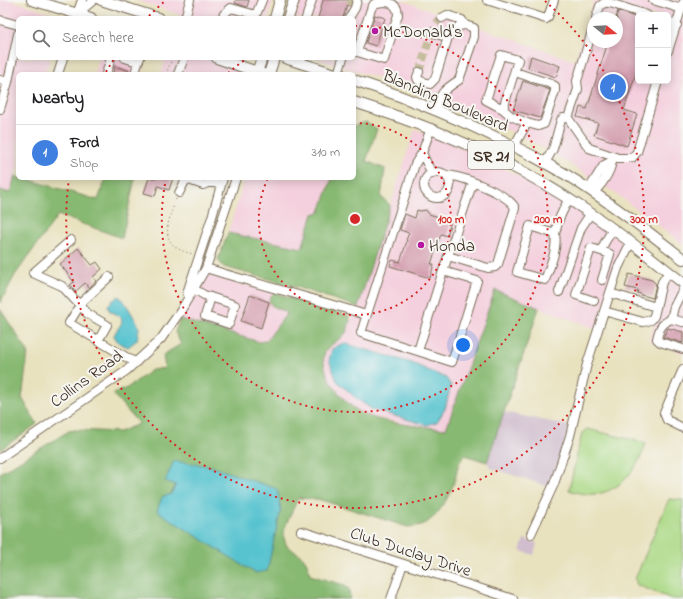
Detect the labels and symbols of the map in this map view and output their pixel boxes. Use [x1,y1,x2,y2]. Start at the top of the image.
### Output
north arrow [587,12,623,48]
place label: McDonald's [383,20,463,45]
marker: McDonald's [370,26,380,36]
street label: Blanding Boulevard [377,63,513,141]
pin: 1 [600,72,626,102]
road number: SR 21 [468,141,514,169]
text: 100 m [438,211,465,229]
text: 200 m [533,211,563,229]
text: 300 m [629,211,659,229]
centre of rings [348,212,362,226]
place label: Honda [429,234,475,259]
marker: Honda [416,240,426,250]
your location [453,335,473,355]
street label: Collins Road [45,344,129,414]
street label: Club Duclay Drive [346,521,475,585]

